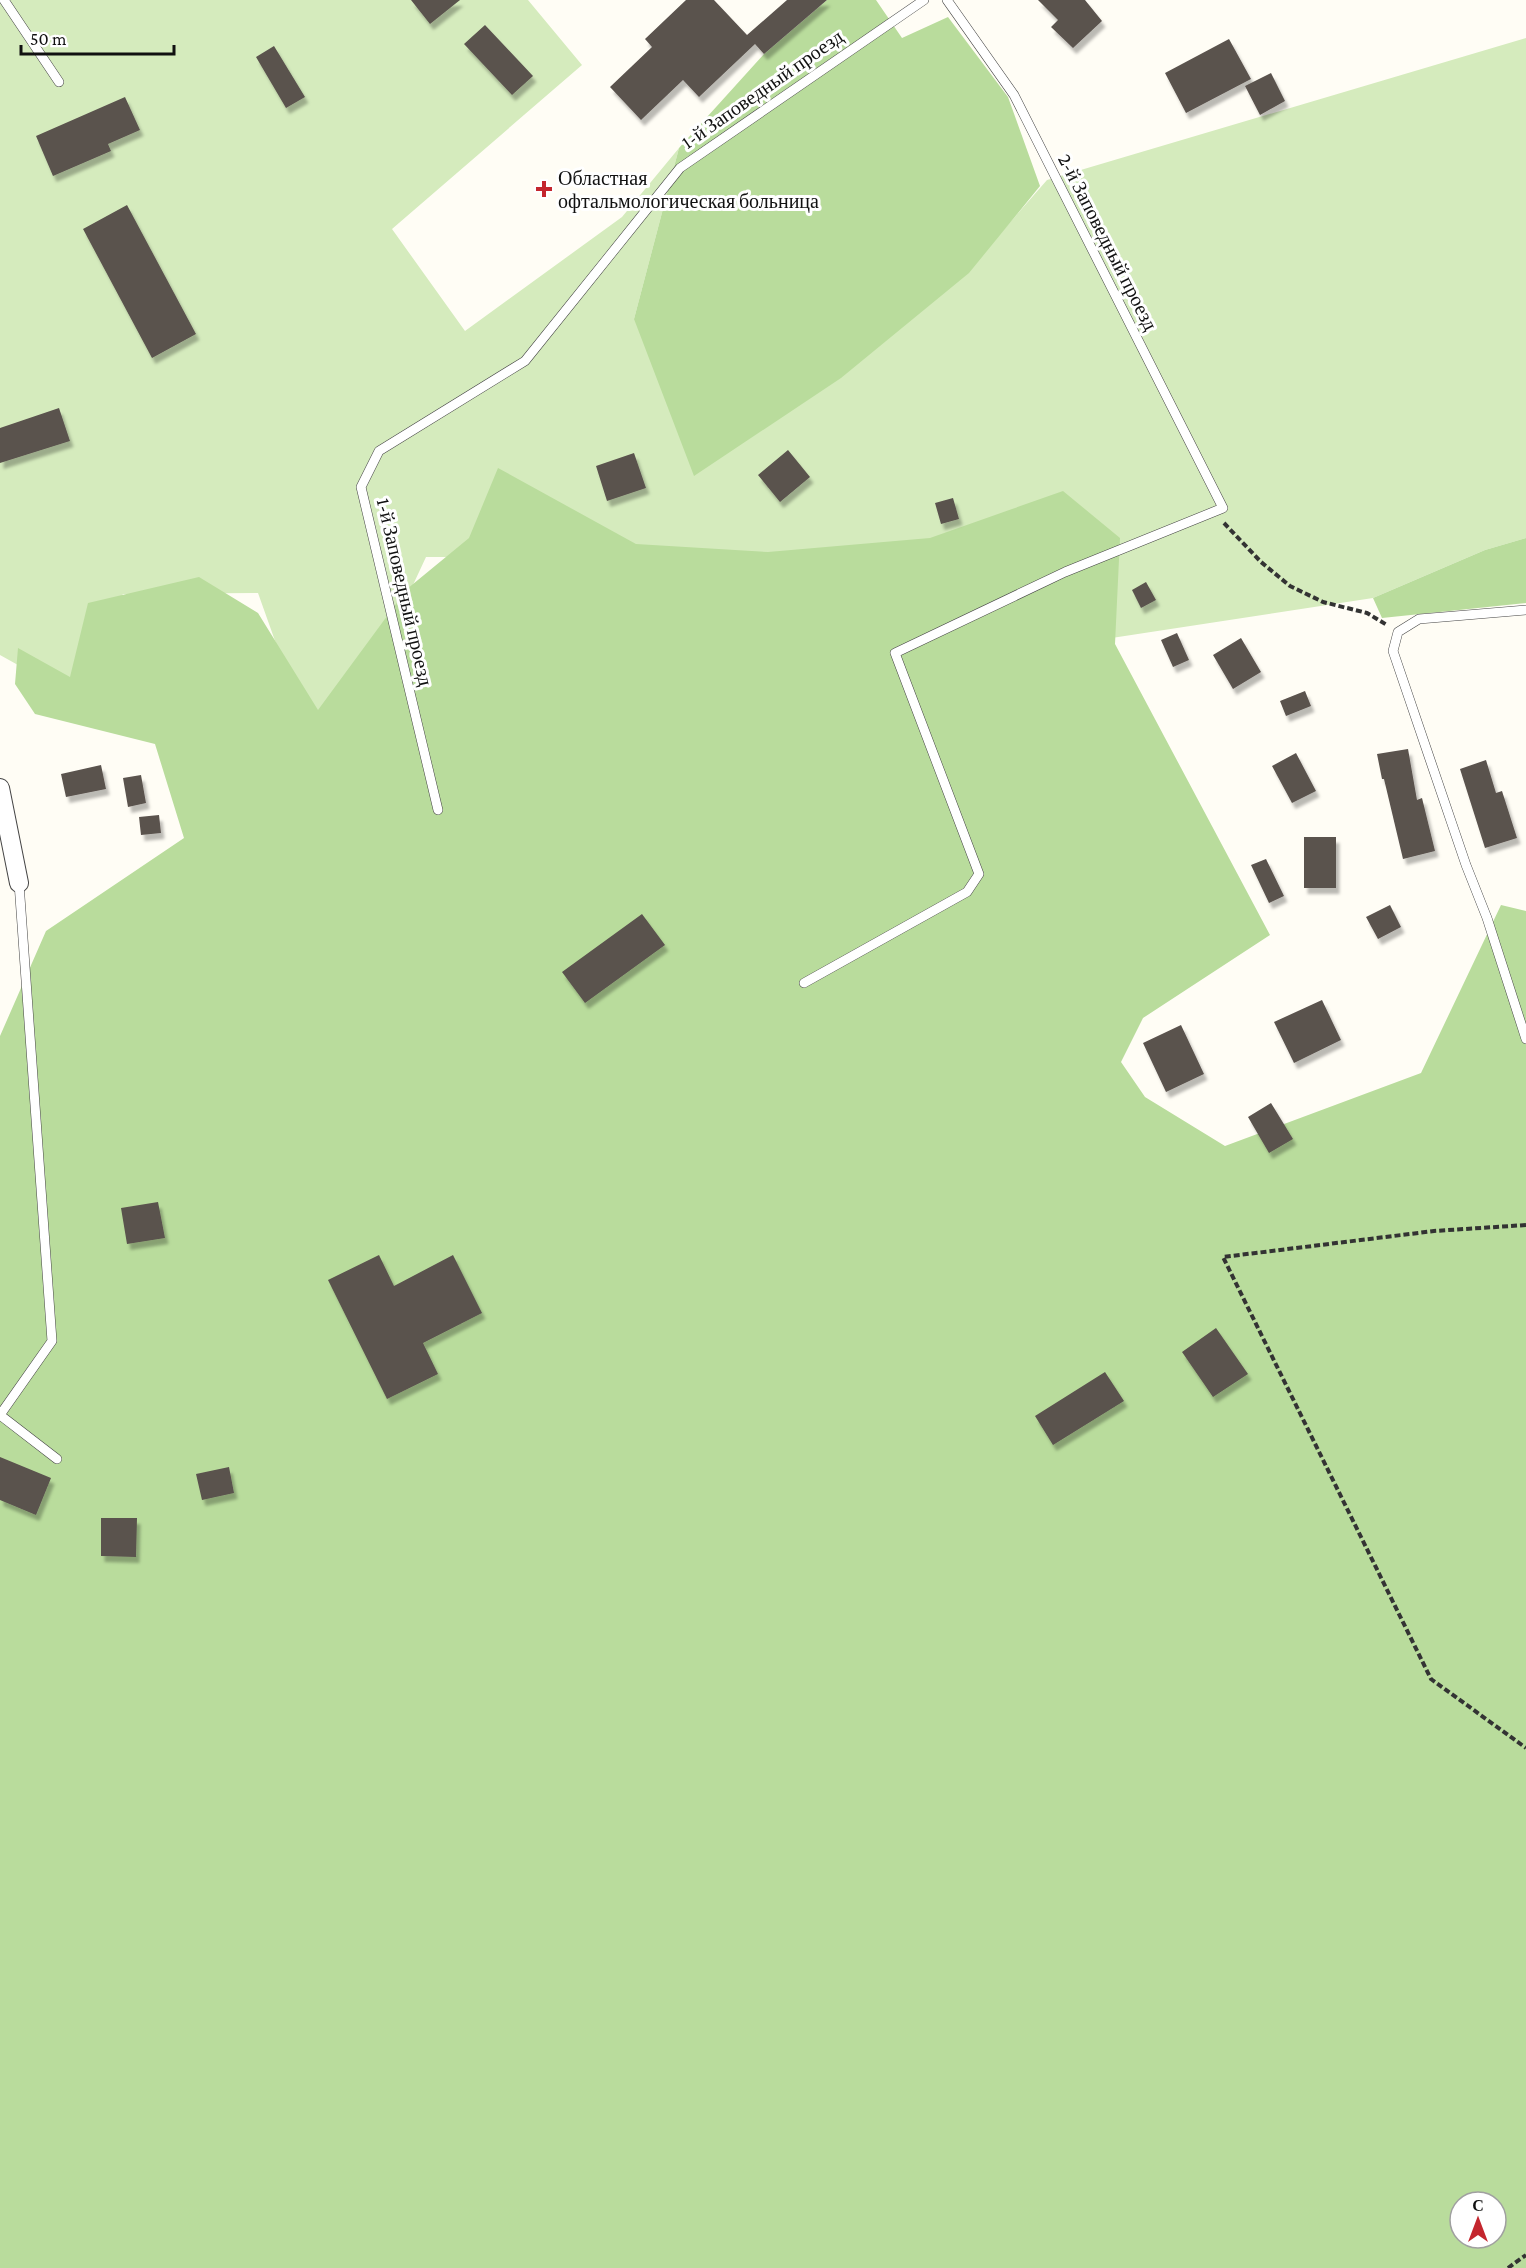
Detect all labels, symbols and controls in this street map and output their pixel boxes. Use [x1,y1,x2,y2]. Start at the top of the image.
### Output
scale bar [21,18,174,56]
street label: 1-й Заповедный проезд [677,25,848,154]
text: 50 m [30,29,67,49]
street label: 2-й Заповедный проезд [1053,150,1162,334]
place label: Областная офтальмологическая больница [558,167,819,213]
marker: Областная офтальмологическая больница [535,180,553,198]
street label: 1-й Заповедный проезд [372,496,437,688]
north arrow [1448,2190,1508,2250]
text: С [1472,2197,1484,2214]

